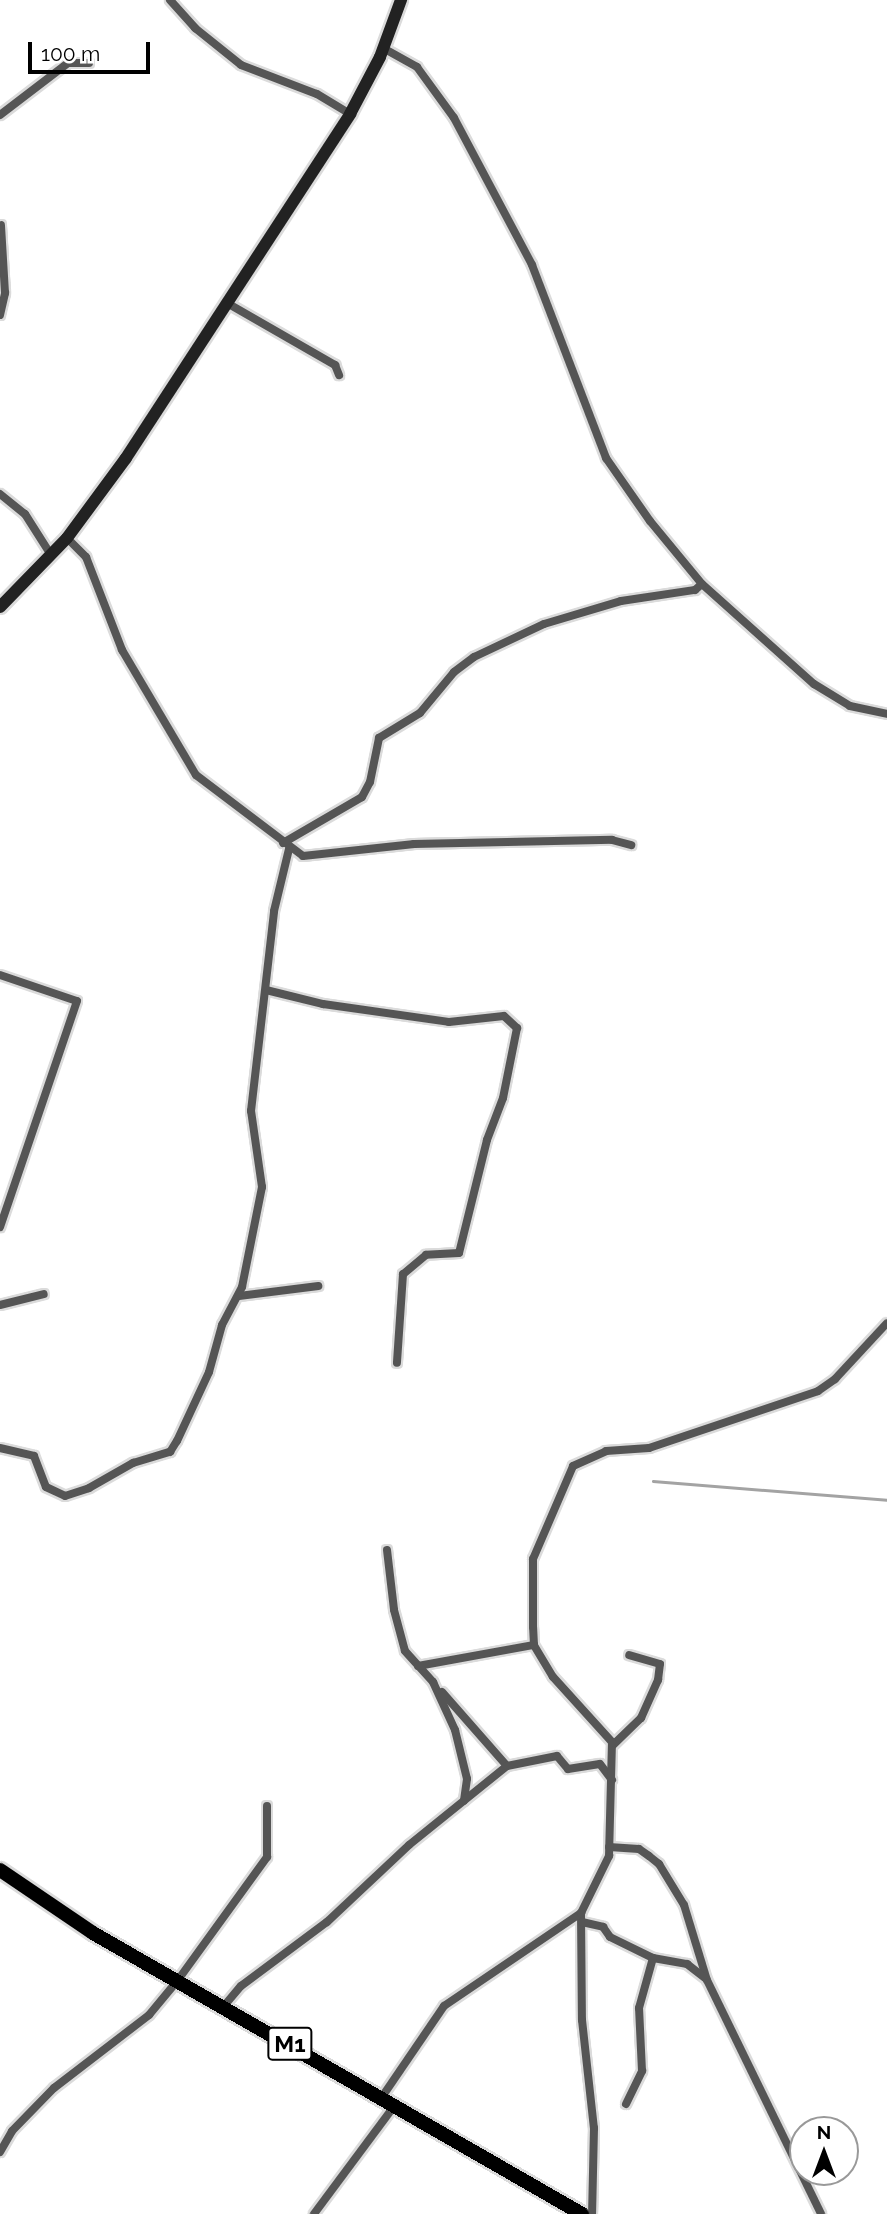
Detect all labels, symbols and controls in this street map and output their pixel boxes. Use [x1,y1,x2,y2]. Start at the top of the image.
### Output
scale bar [32,28,154,72]
text: 100 m [41,41,100,66]
road number: M1 [267,2024,313,2064]
north arrow [789,2116,859,2186]
text: N [817,2121,831,2143]

